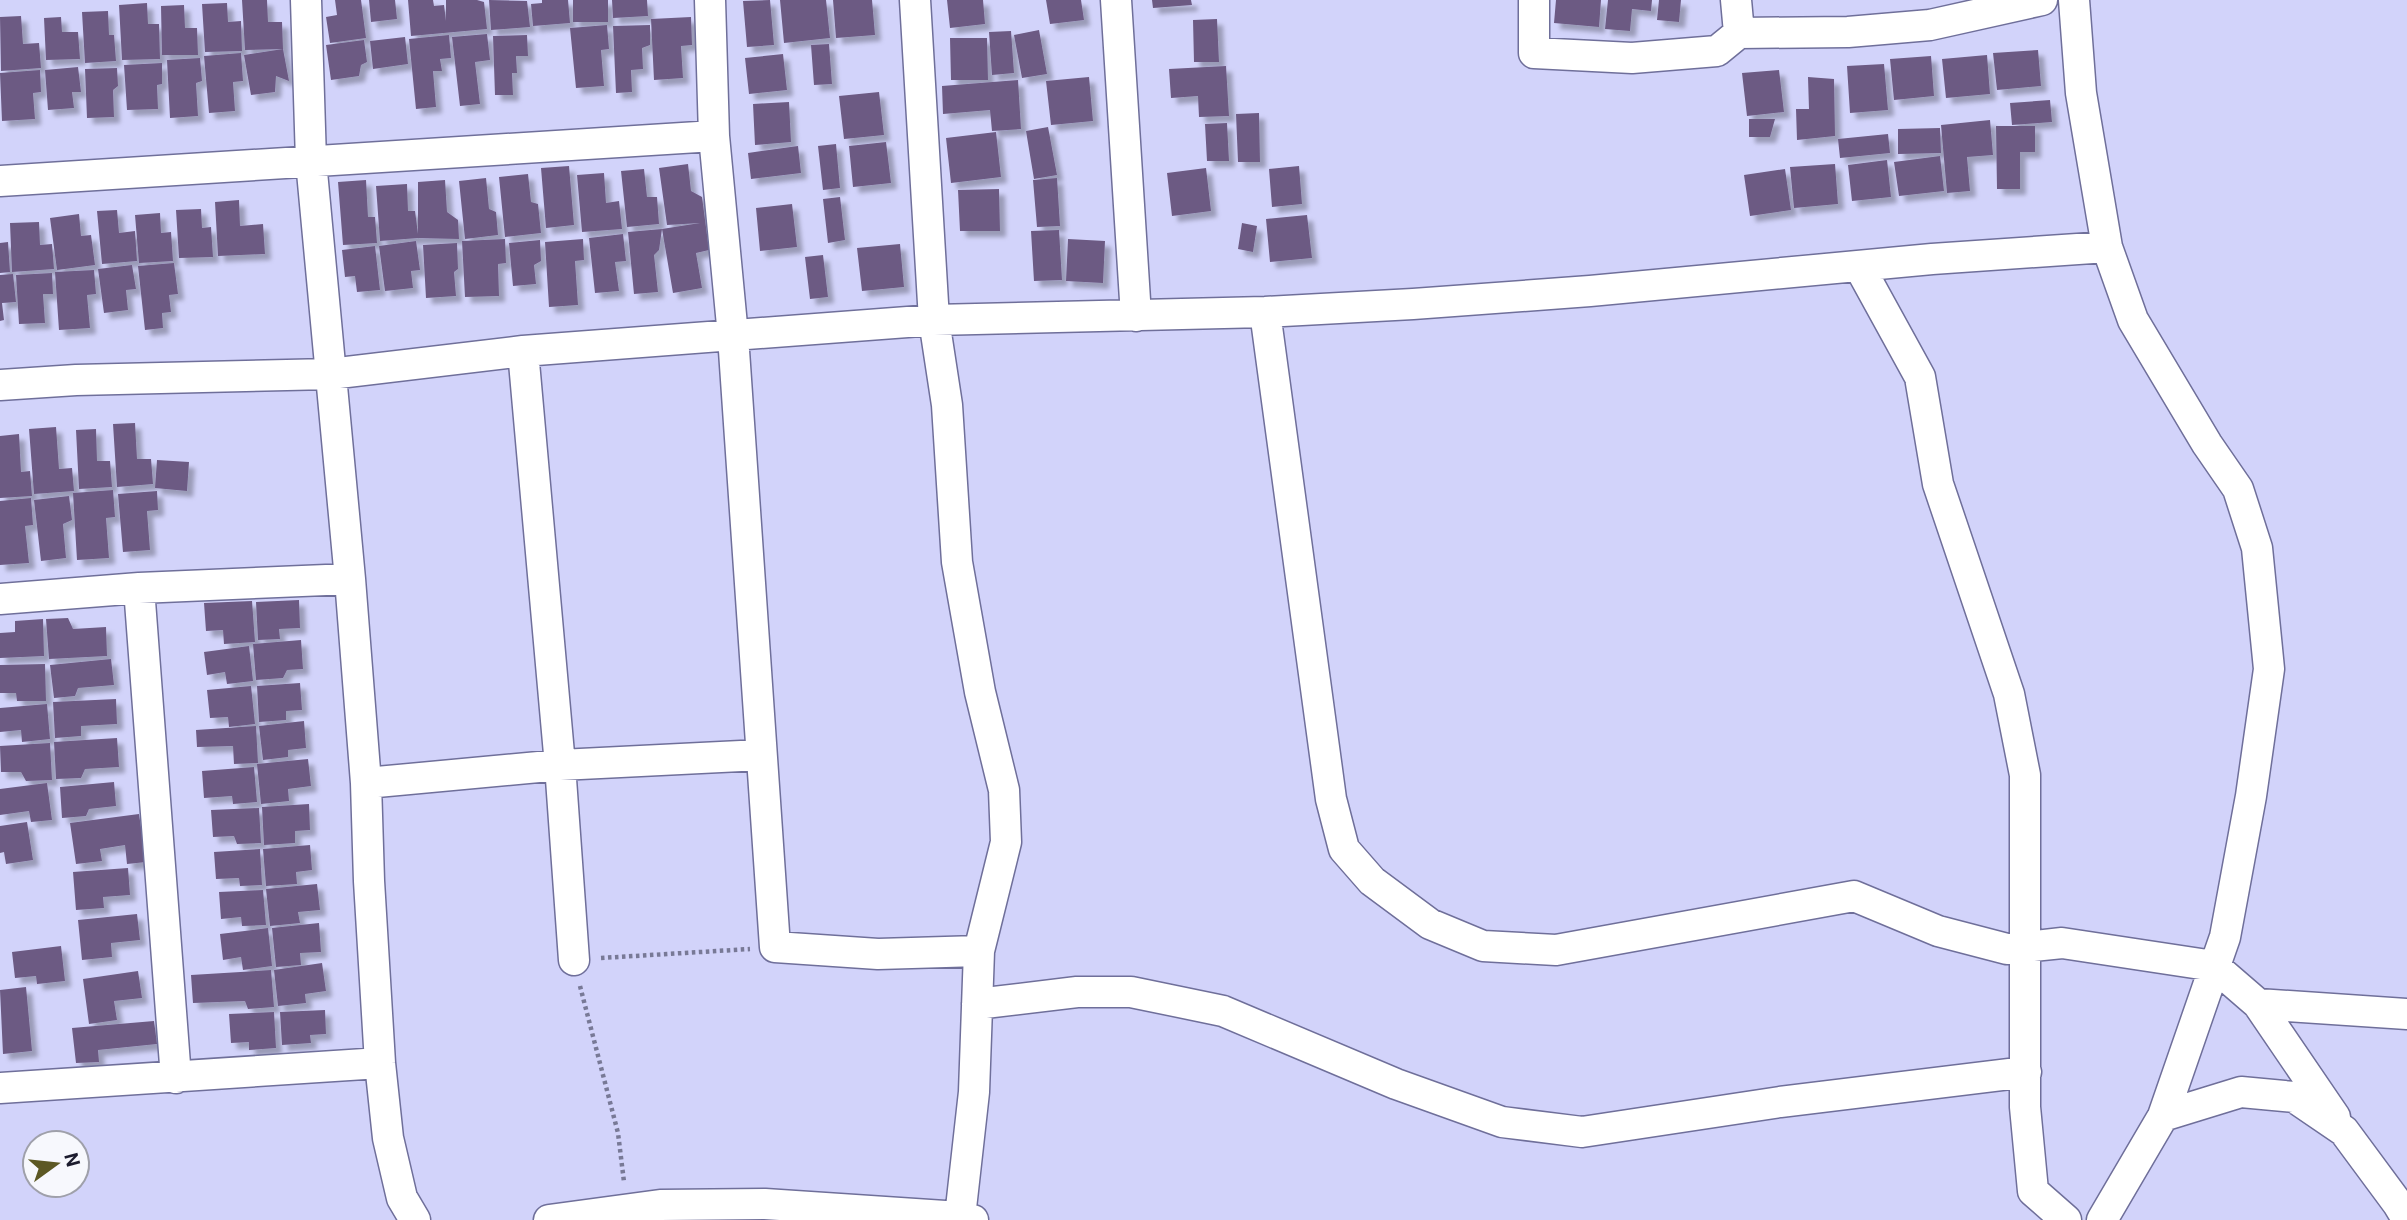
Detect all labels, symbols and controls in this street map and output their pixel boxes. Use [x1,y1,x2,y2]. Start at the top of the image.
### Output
north arrow [21,1129,91,1199]
text: N [59,1150,85,1169]

